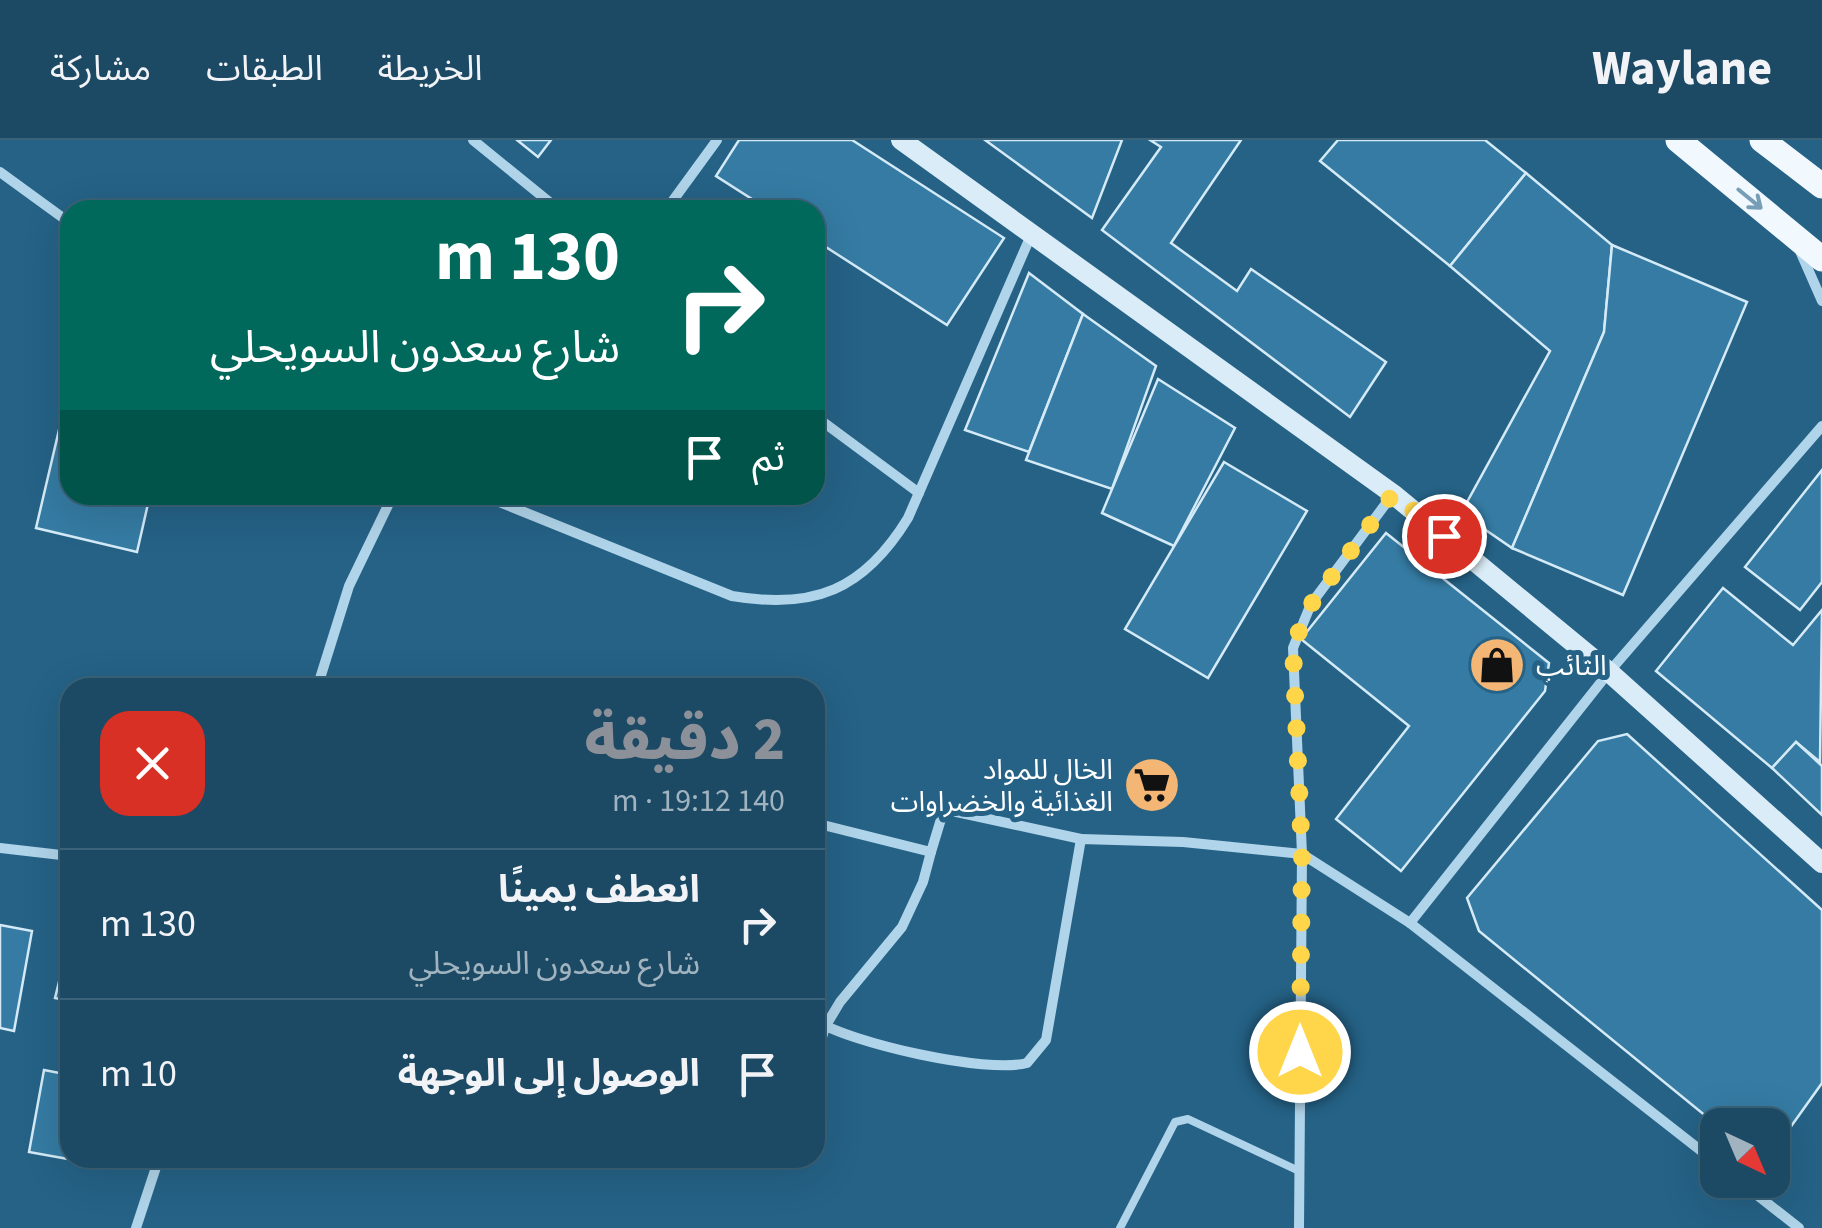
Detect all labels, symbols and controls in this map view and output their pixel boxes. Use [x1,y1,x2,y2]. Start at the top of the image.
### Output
text: Waylane [1592,35,1772,103]
text: مشاركة [50,44,151,94]
text: الطبقات [206,44,323,94]
text: الخريطة [378,44,483,94]
one-way arrow [1737,188,1763,210]
text: 130 m [435,207,620,307]
icon: right [655,240,785,370]
text: شارع سعدون السويحلي [210,316,620,380]
icon: arrive [677,430,732,485]
text: ثم [752,431,785,485]
pin [1402,494,1487,579]
icon: arrive [1417,509,1472,564]
shop icon: التائب [1467,635,1527,695]
place label: التائب [1536,646,1607,686]
text: 2 دقيقة [584,698,785,783]
button: close [100,711,205,816]
place label: الخال للمواد الغذائية والخضراوات [891,750,1113,822]
supermarket icon: الخال للمواد الغذائية والخضراوات [1122,755,1182,815]
text: 140 m · 19:12 [612,778,785,824]
text: انعطف يمينًا [498,863,700,917]
text: 130 m [100,897,196,951]
icon: right [730,897,785,952]
text: شارع سعدون السويحلي [408,941,700,987]
position arrow [1248,1000,1352,1104]
text: 10 m [100,1047,177,1101]
text: الوصول إلى الوجهة [398,1047,700,1101]
icon: arrive [730,1047,785,1102]
north arrow [1700,1108,1790,1198]
map controls [1700,1108,1790,1198]

